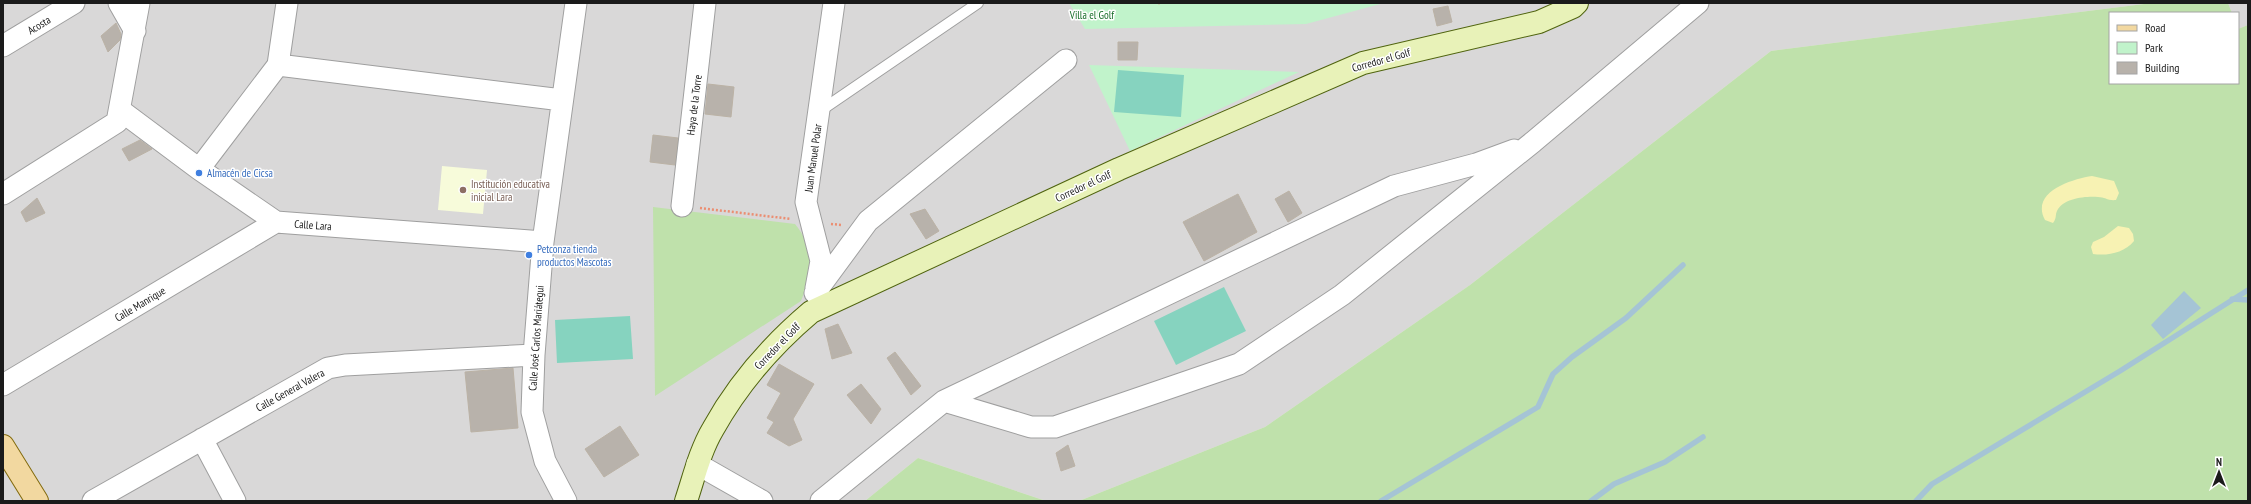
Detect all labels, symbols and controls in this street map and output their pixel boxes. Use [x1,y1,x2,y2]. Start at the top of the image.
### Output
park label: Villa el Golf [1069,8,1115,22]
legend [2109,12,2239,84]
street label: Acosta [25,13,53,37]
text: Road [2145,20,2165,35]
text: Park [2145,40,2163,55]
street label: Corredor el Golf [1350,45,1413,75]
text: Building [2145,60,2180,75]
street label: Haya de la Torre [683,73,705,136]
street label: Juan Manuel Polar [801,123,825,194]
place label: Almacén de Cicsa [207,166,273,180]
street label: Corredor el Golf [1053,167,1114,205]
marker: Almacén de Cicsa [194,168,204,178]
place label: Institución educativa inicial Lara [471,177,550,204]
marker: Institución educativa inicial Lara [458,185,468,195]
street label: Calle Lara [294,217,332,233]
place label: Petconza tienda productos Mascotas [537,242,612,269]
marker: Petconza tienda productos Mascotas [524,250,534,260]
street label: Calle Manrique [112,283,168,325]
street label: Calle José Carlos Mariátegui [525,285,547,391]
street label: Corredor el Golf [751,319,804,372]
street label: Calle General Valera [253,365,327,415]
north arrow [2199,452,2239,492]
text: N [2216,455,2222,469]

